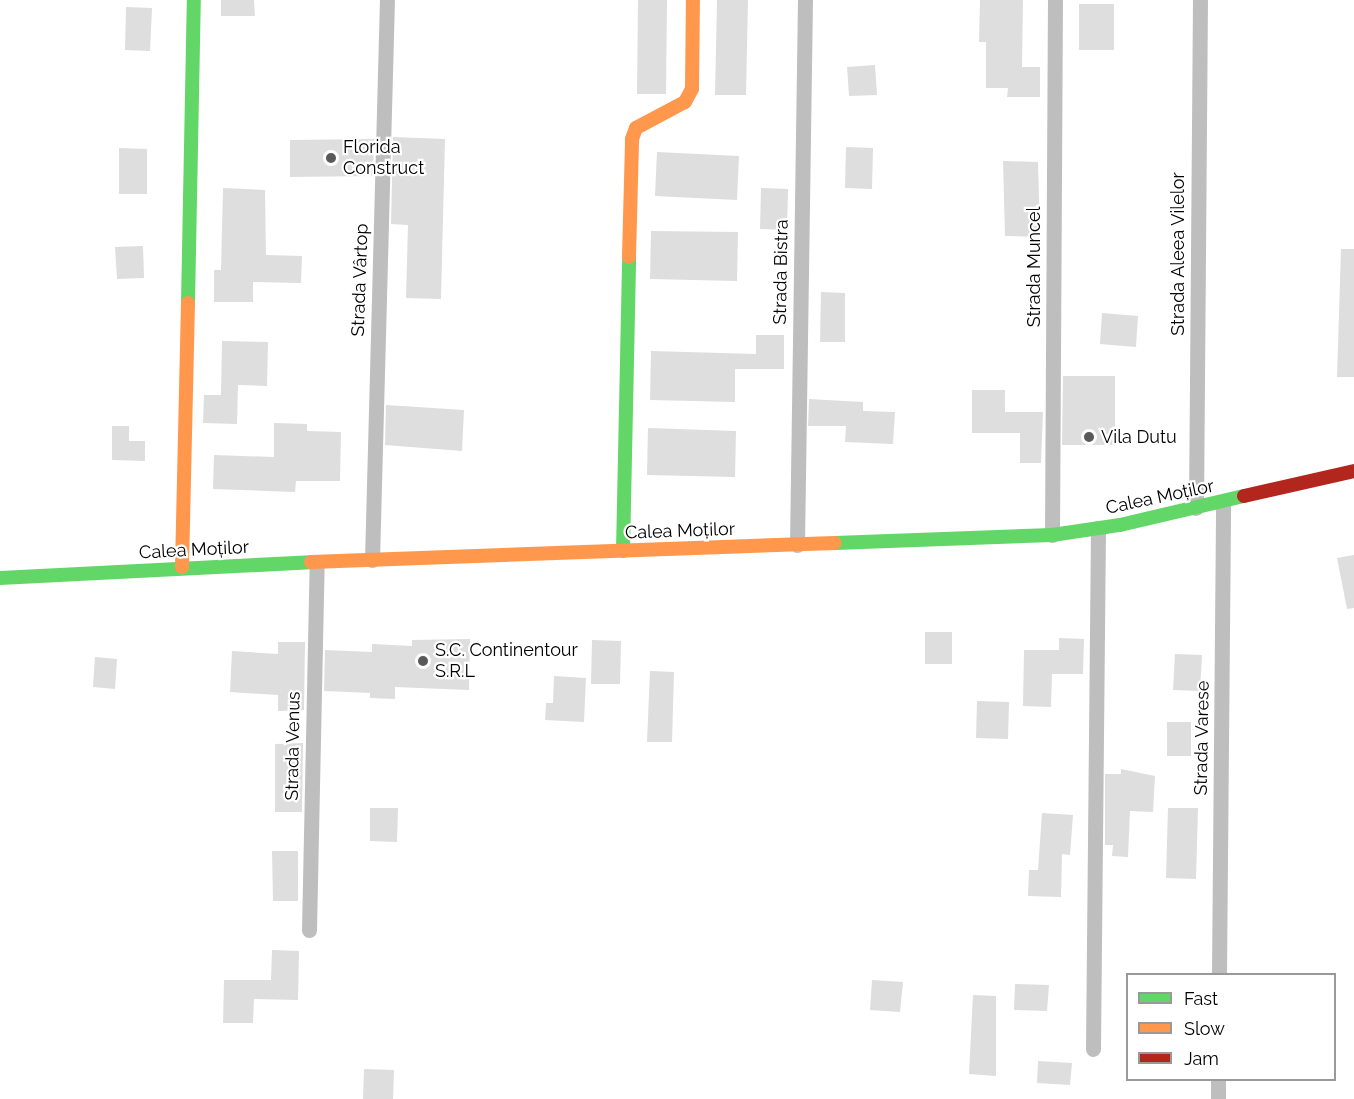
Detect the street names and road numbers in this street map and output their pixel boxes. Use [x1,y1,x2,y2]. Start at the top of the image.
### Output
street label: Strada Aleea Vilelor [1167,172,1189,336]
street label: Strada Muncel [1023,207,1045,327]
street label: Strada Bistra [769,219,793,325]
street label: Strada Vârtop [347,223,373,337]
street label: Calea Moților [1104,475,1216,519]
street label: Calea Moților [625,518,735,544]
street label: Calea Moților [138,536,250,564]
street label: Strada Varese [1190,680,1214,796]
street label: Strada Venus [281,691,305,801]

